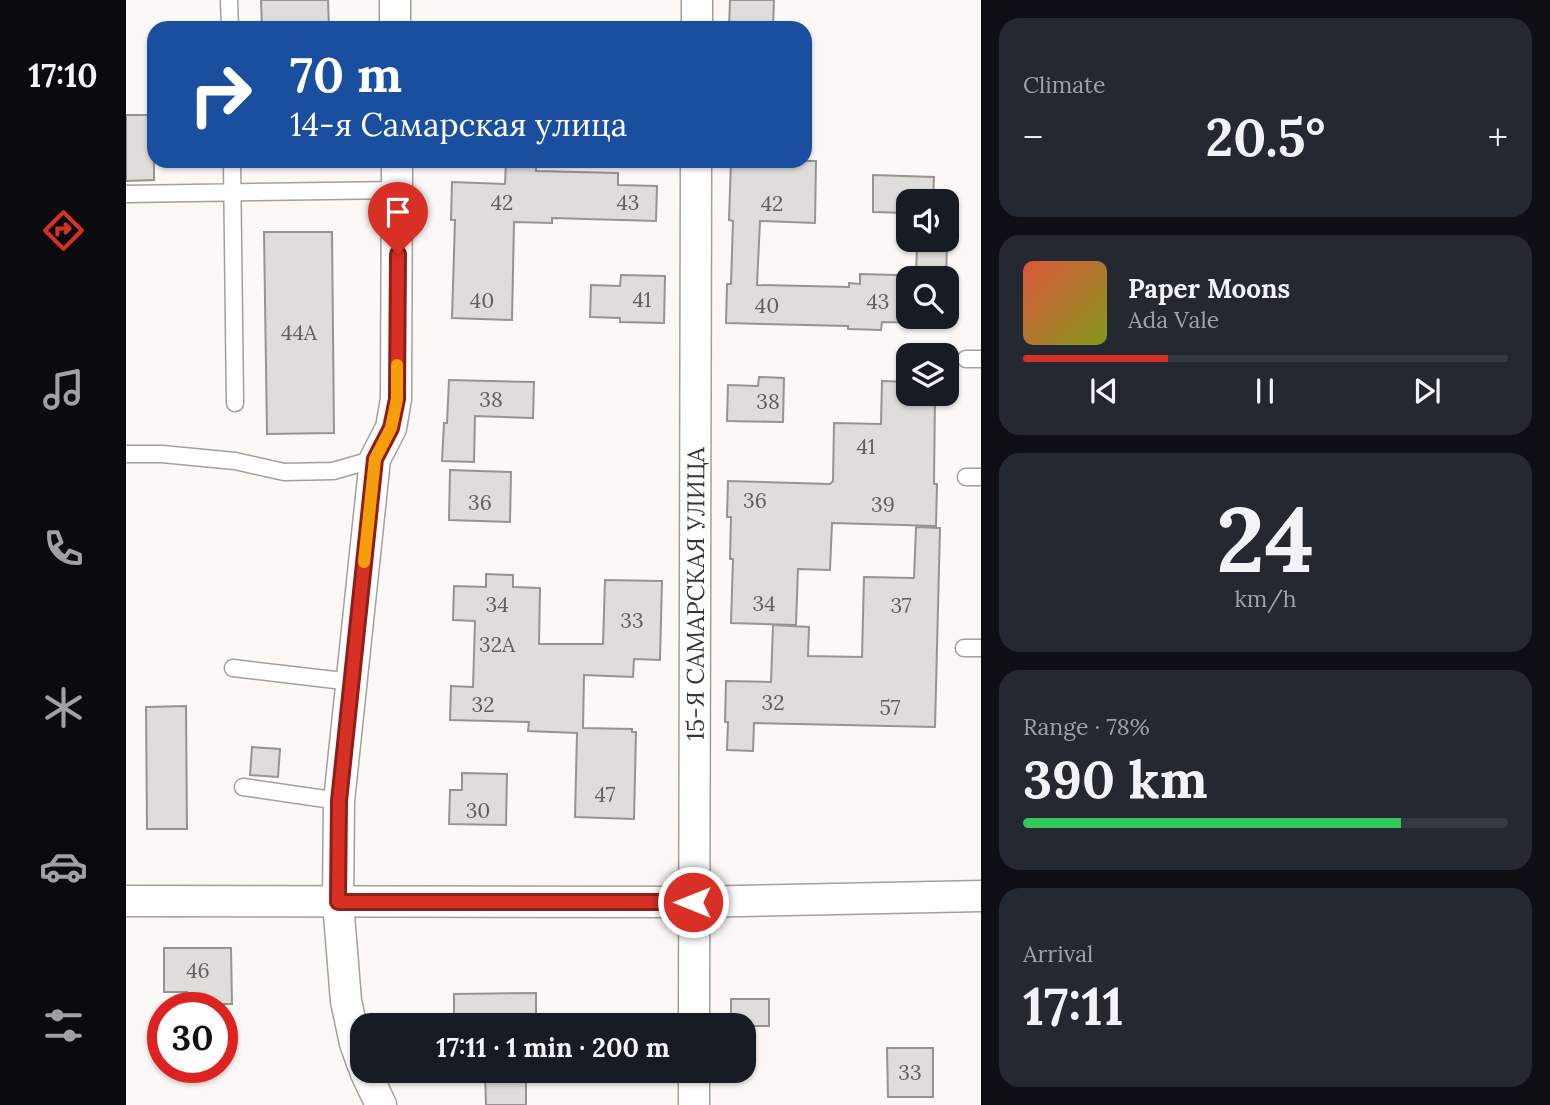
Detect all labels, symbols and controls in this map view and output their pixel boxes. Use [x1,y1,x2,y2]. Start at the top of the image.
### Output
text: 70 m [290,43,402,105]
icon: right [175,49,266,140]
text: 17:10 [28,55,98,96]
text: Climate [1023,70,1105,99]
text: 14-я Самарская улица [290,104,627,145]
text: 20.5° [1206,104,1325,170]
text: − [1023,113,1043,161]
text: + [1488,113,1508,161]
pin [368,182,428,254]
house number: 42 [491,189,513,216]
house number: 43 [616,189,640,216]
map controls [896,189,959,406]
button: sound [896,189,959,252]
house number: 42 [761,190,783,217]
icon: arrive [379,193,417,231]
icon: directions [39,206,88,255]
button: search [896,266,959,329]
text: Paper Moons [1128,272,1290,305]
house number: 41 [632,286,652,313]
house number: 40 [470,287,494,314]
house number: 43 [866,288,890,315]
house number: 40 [755,292,779,319]
text: Ada Vale [1128,305,1219,334]
house number: 44А [281,319,318,346]
button: layers [896,343,959,406]
icon: music [39,365,88,414]
icon: previous [1085,372,1123,410]
icon: pause [1246,372,1284,410]
icon: next [1408,372,1446,410]
house number: 38 [479,386,503,413]
house number: 38 [756,388,780,415]
house number: 41 [856,433,876,460]
street label: 15-Я САМАРСКАЯ УЛИЦА [679,446,711,741]
text: 24 [1216,480,1315,597]
house number: 36 [743,487,767,514]
house number: 36 [468,489,492,516]
house number: 39 [871,491,895,518]
icon: phone [39,524,88,573]
text: km/h [1234,584,1297,613]
house number: 34 [752,590,776,617]
house number: 34 [485,591,509,618]
house number: 37 [891,592,912,619]
house number: 33 [620,607,644,634]
house number: 32А [479,631,516,658]
icon: climate [39,683,88,732]
house number: 32 [762,689,784,716]
house number: 32 [472,691,494,718]
house number: 57 [879,694,901,721]
text: Range · 78% [1023,712,1150,741]
text: 390 km [1023,746,1208,812]
house number: 47 [594,781,616,808]
house number: 30 [466,797,490,824]
icon: car [39,842,88,891]
position arrow [656,865,730,939]
text: Arrival [1023,939,1093,968]
house number: 46 [186,957,210,984]
text: 17:11 [1023,973,1124,1039]
speed limit sign: 30 [147,992,238,1083]
icon: filters [39,1001,88,1050]
text: 17:11 · 1 min · 200 m [436,1031,670,1064]
house number: 33 [898,1059,922,1086]

